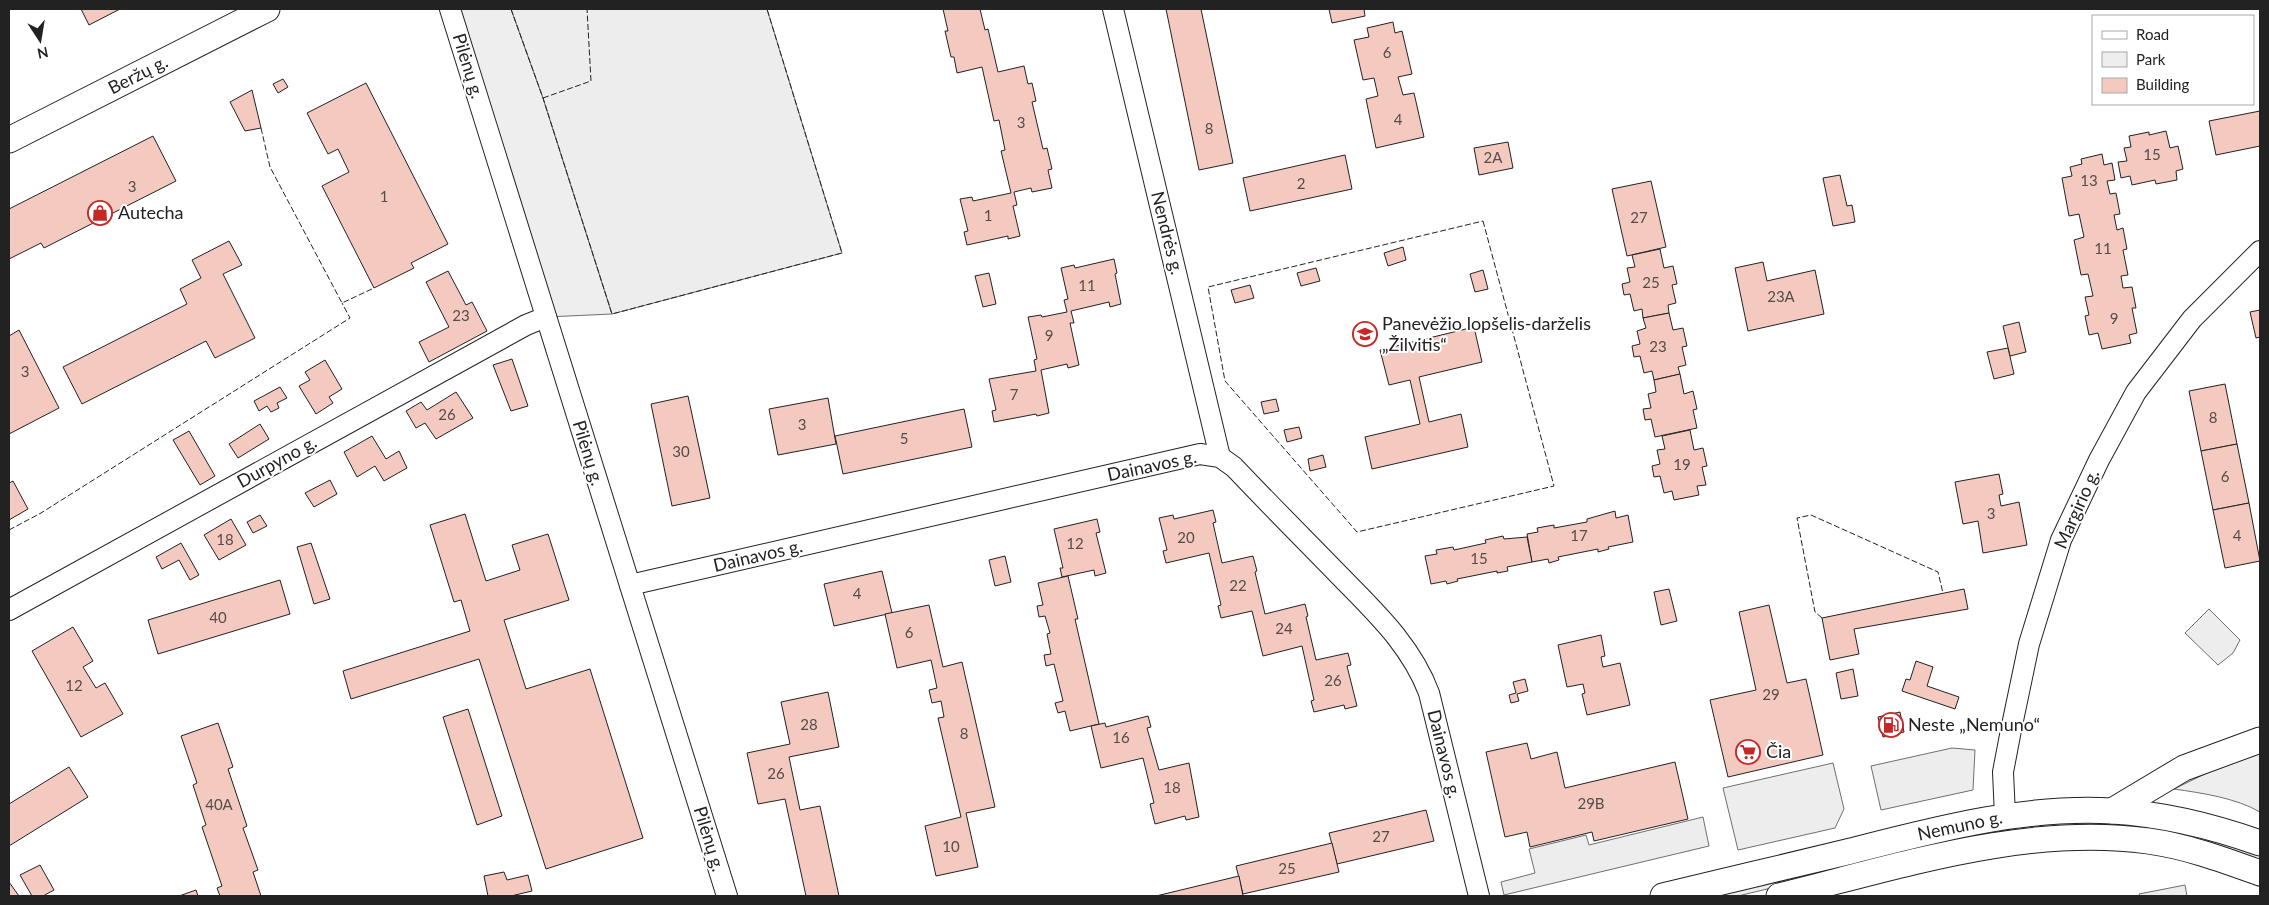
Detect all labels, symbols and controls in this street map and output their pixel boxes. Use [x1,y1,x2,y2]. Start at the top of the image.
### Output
north arrow [15,15,65,65]
legend [2092,15,2254,105]
text: Road [2136,25,2169,43]
street label: Pilėnų g. [449,30,489,101]
house number: 6 [1383,43,1392,61]
text: N [36,44,50,63]
street label: Beržų g. [104,50,171,98]
text: Park [2136,50,2166,68]
text: Building [2136,75,2189,93]
house number: 4 [1394,110,1403,128]
house number: 3 [1017,113,1025,131]
house number: 8 [1205,119,1213,137]
house number: 15 [2143,145,2161,163]
house number: 2A [1484,148,1503,166]
house number: 13 [2080,171,2098,189]
house number: 2 [1297,174,1305,192]
house number: 3 [128,177,136,195]
house number: 1 [380,187,388,205]
street label: Nendrės g. [1147,189,1189,277]
shop icon: Autecha [87,200,113,226]
place label: Autecha [118,201,184,223]
house number: 1 [984,206,992,224]
house number: 27 [1630,208,1648,226]
house number: 11 [2094,239,2112,257]
house number: 25 [1642,273,1660,291]
house number: 11 [1078,276,1096,294]
house number: 23A [1767,287,1796,305]
house number: 23 [452,306,470,324]
house number: 9 [2110,309,2118,327]
place label: Panevėžio lopšelis-darželis „Žilvitis“ [1382,312,1591,355]
school or university icon: Panevėžio lopšelis-darželis „Žilvitis“ [1352,321,1378,347]
house number: 9 [1045,326,1053,344]
house number: 23 [1649,337,1667,355]
house number: 3 [21,362,29,380]
house number: 7 [1010,385,1019,403]
house number: 26 [438,405,456,423]
house number: 8 [2209,408,2217,426]
house number: 3 [798,415,806,433]
street label: Pilėnų g. [569,417,609,488]
house number: 5 [900,429,908,447]
street label: Durpyno g. [233,430,320,492]
house number: 30 [672,442,690,460]
street label: Dainavos g. [1105,445,1198,485]
house number: 19 [1673,455,1691,473]
street label: Margirio g. [2049,465,2103,552]
house number: 6 [2221,467,2230,485]
house number: 3 [1987,504,1995,522]
house number: 17 [1570,526,1588,544]
house number: 4 [2233,526,2242,544]
house number: 20 [1177,528,1195,546]
house number: 18 [216,530,234,548]
street label: Dainavos g. [711,534,804,576]
house number: 12 [1066,534,1084,552]
house number: 15 [1470,549,1488,567]
house number: 22 [1229,576,1247,594]
house number: 4 [853,584,862,602]
house number: 40 [209,608,227,626]
house number: 24 [1275,619,1293,637]
house number: 6 [905,623,914,641]
house number: 26 [1324,671,1342,689]
house number: 12 [65,676,83,694]
house number: 29 [1762,685,1780,703]
street label: Dainavos g. [1423,707,1467,800]
fuel station icon: Neste „Nemuno“ [1878,712,1904,738]
place label: Neste „Nemuno“ [1908,713,2040,735]
house number: 28 [800,715,818,733]
house number: 8 [960,724,968,742]
house number: 16 [1112,728,1130,746]
supermarket icon: Čia [1735,739,1761,765]
place label: Čia [1766,740,1791,762]
house number: 26 [767,764,785,782]
house number: 18 [1163,778,1181,796]
house number: 29B [1577,794,1605,812]
house number: 40A [205,795,234,813]
street label: Pilėnų g. [690,803,730,874]
street label: Nemuno g. [1915,805,2004,845]
house number: 27 [1372,827,1390,845]
house number: 10 [942,837,960,855]
house number: 25 [1278,859,1296,877]

